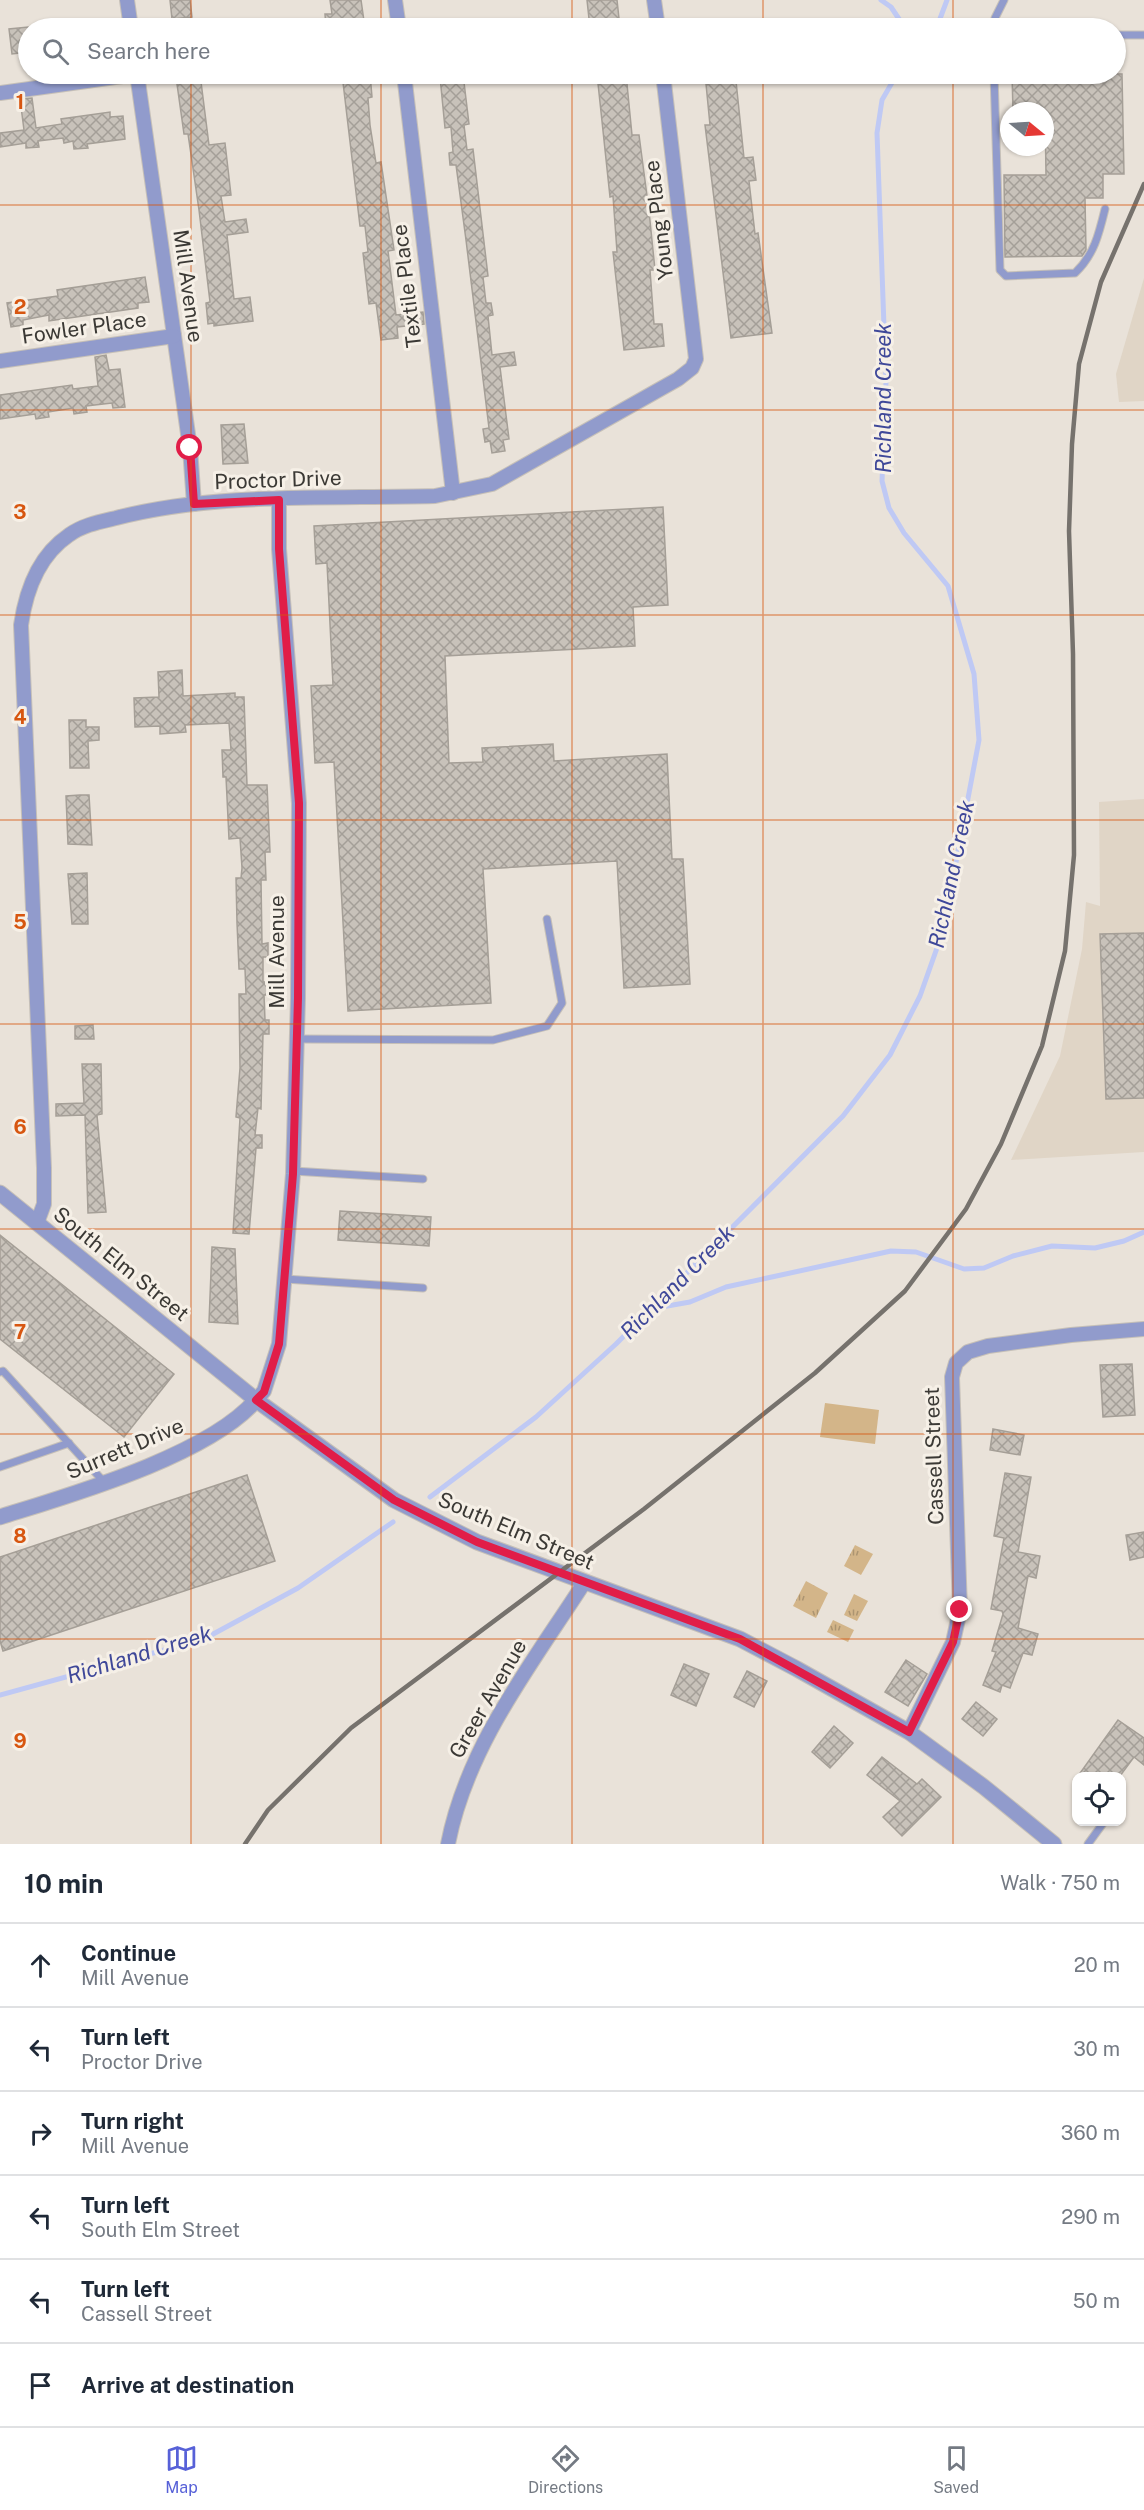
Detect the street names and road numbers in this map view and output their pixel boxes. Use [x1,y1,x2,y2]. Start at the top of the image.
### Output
street label: Young Place [639,159,678,281]
street label: Textile Place [387,223,426,349]
street label: Mill Avenue [168,228,209,344]
street label: Fowler Place [20,306,148,349]
street label: Proctor Drive [214,465,342,494]
street label: Mill Avenue [264,895,289,1009]
street label: South Elm Street [49,1201,194,1326]
street label: Cassell Street [919,1387,948,1525]
street label: Surrett Drive [63,1413,187,1484]
street label: South Elm Street [434,1486,598,1575]
street label: Greer Avenue [444,1635,532,1762]

